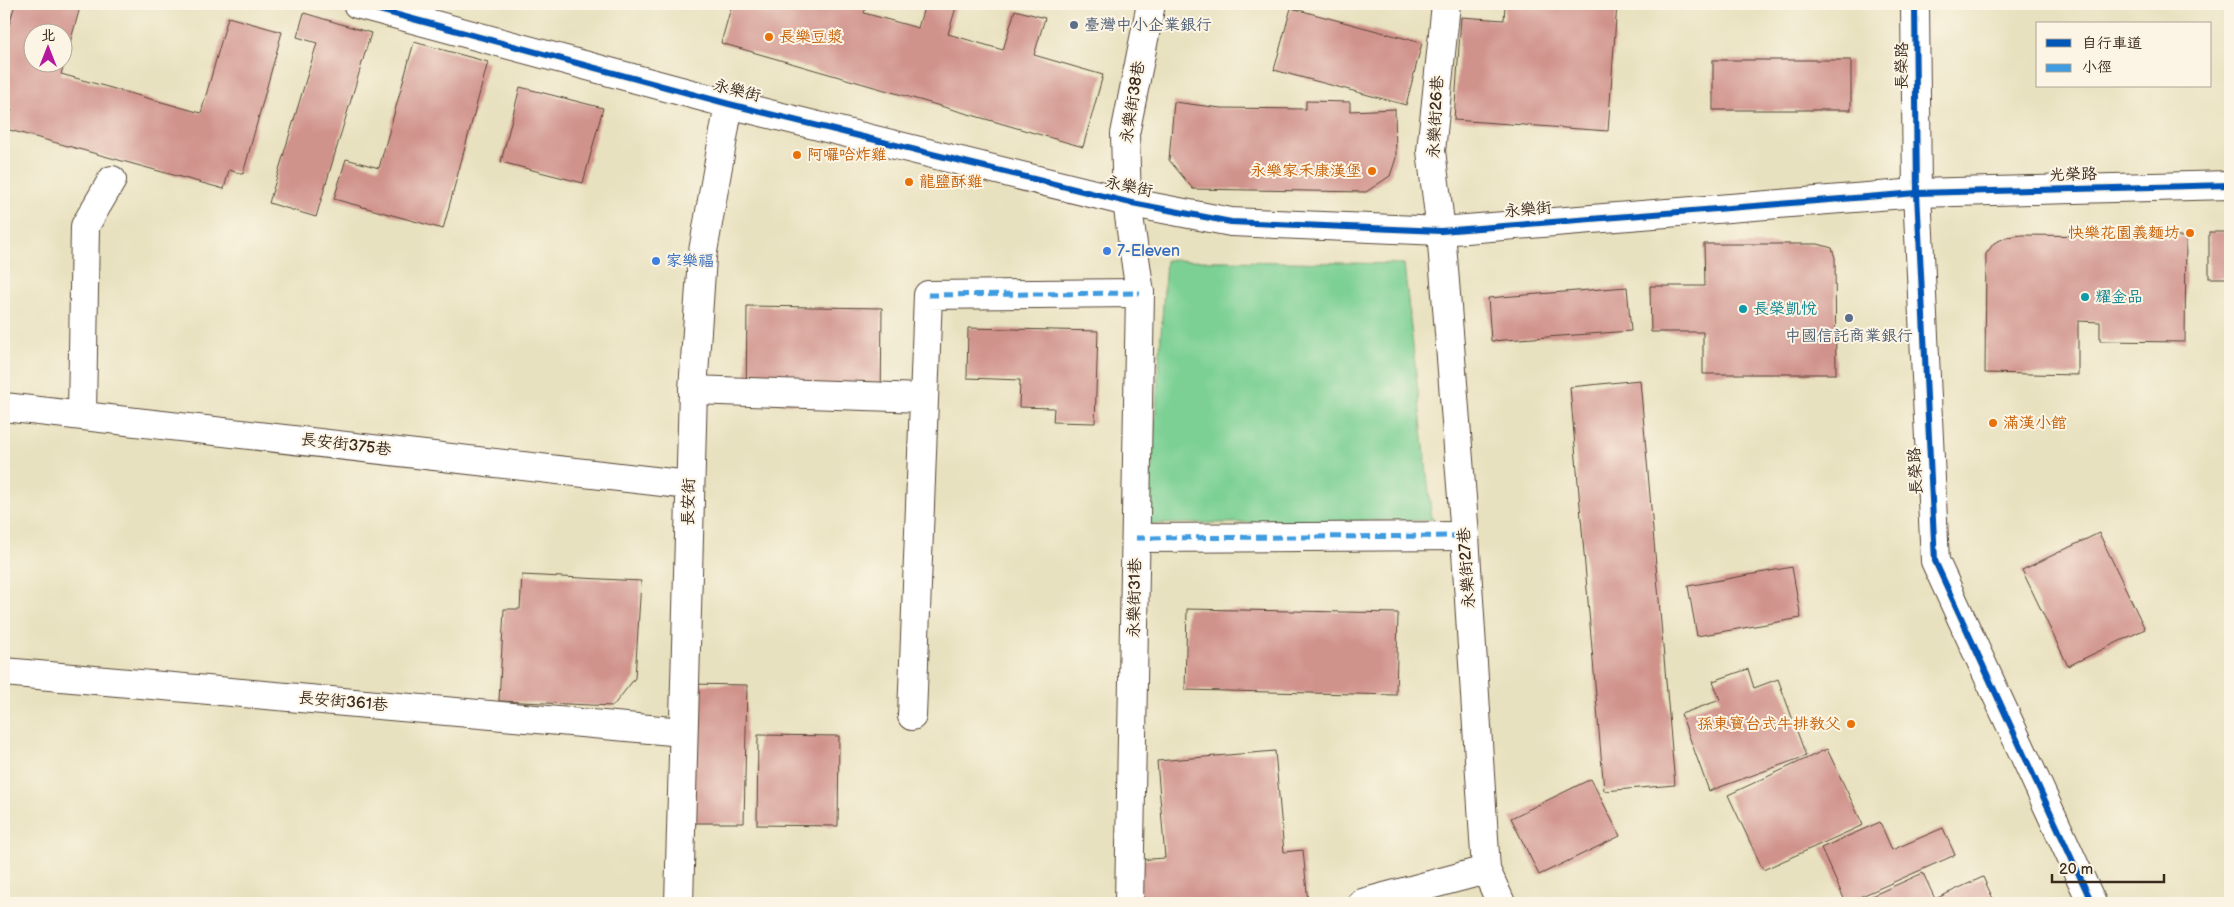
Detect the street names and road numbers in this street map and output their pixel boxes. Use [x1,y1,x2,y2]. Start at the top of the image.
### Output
street label: 長榮路 [1893,42,1912,90]
street label: 永樂街38巷 [1117,59,1149,145]
street label: 永樂街26巷 [1424,75,1448,159]
street label: 永樂街 [711,76,763,106]
street label: 光榮路 [2049,165,2097,185]
street label: 永樂街 [1104,173,1154,201]
street label: 永樂街 [1503,198,1553,222]
street label: 長安街375巷 [300,430,392,460]
street label: 長榮路 [1905,447,1927,495]
street label: 長安街 [679,478,699,526]
street label: 永樂街27巷 [1455,527,1479,609]
street label: 永樂街31巷 [1125,558,1145,638]
street label: 長安街361巷 [297,689,389,715]

